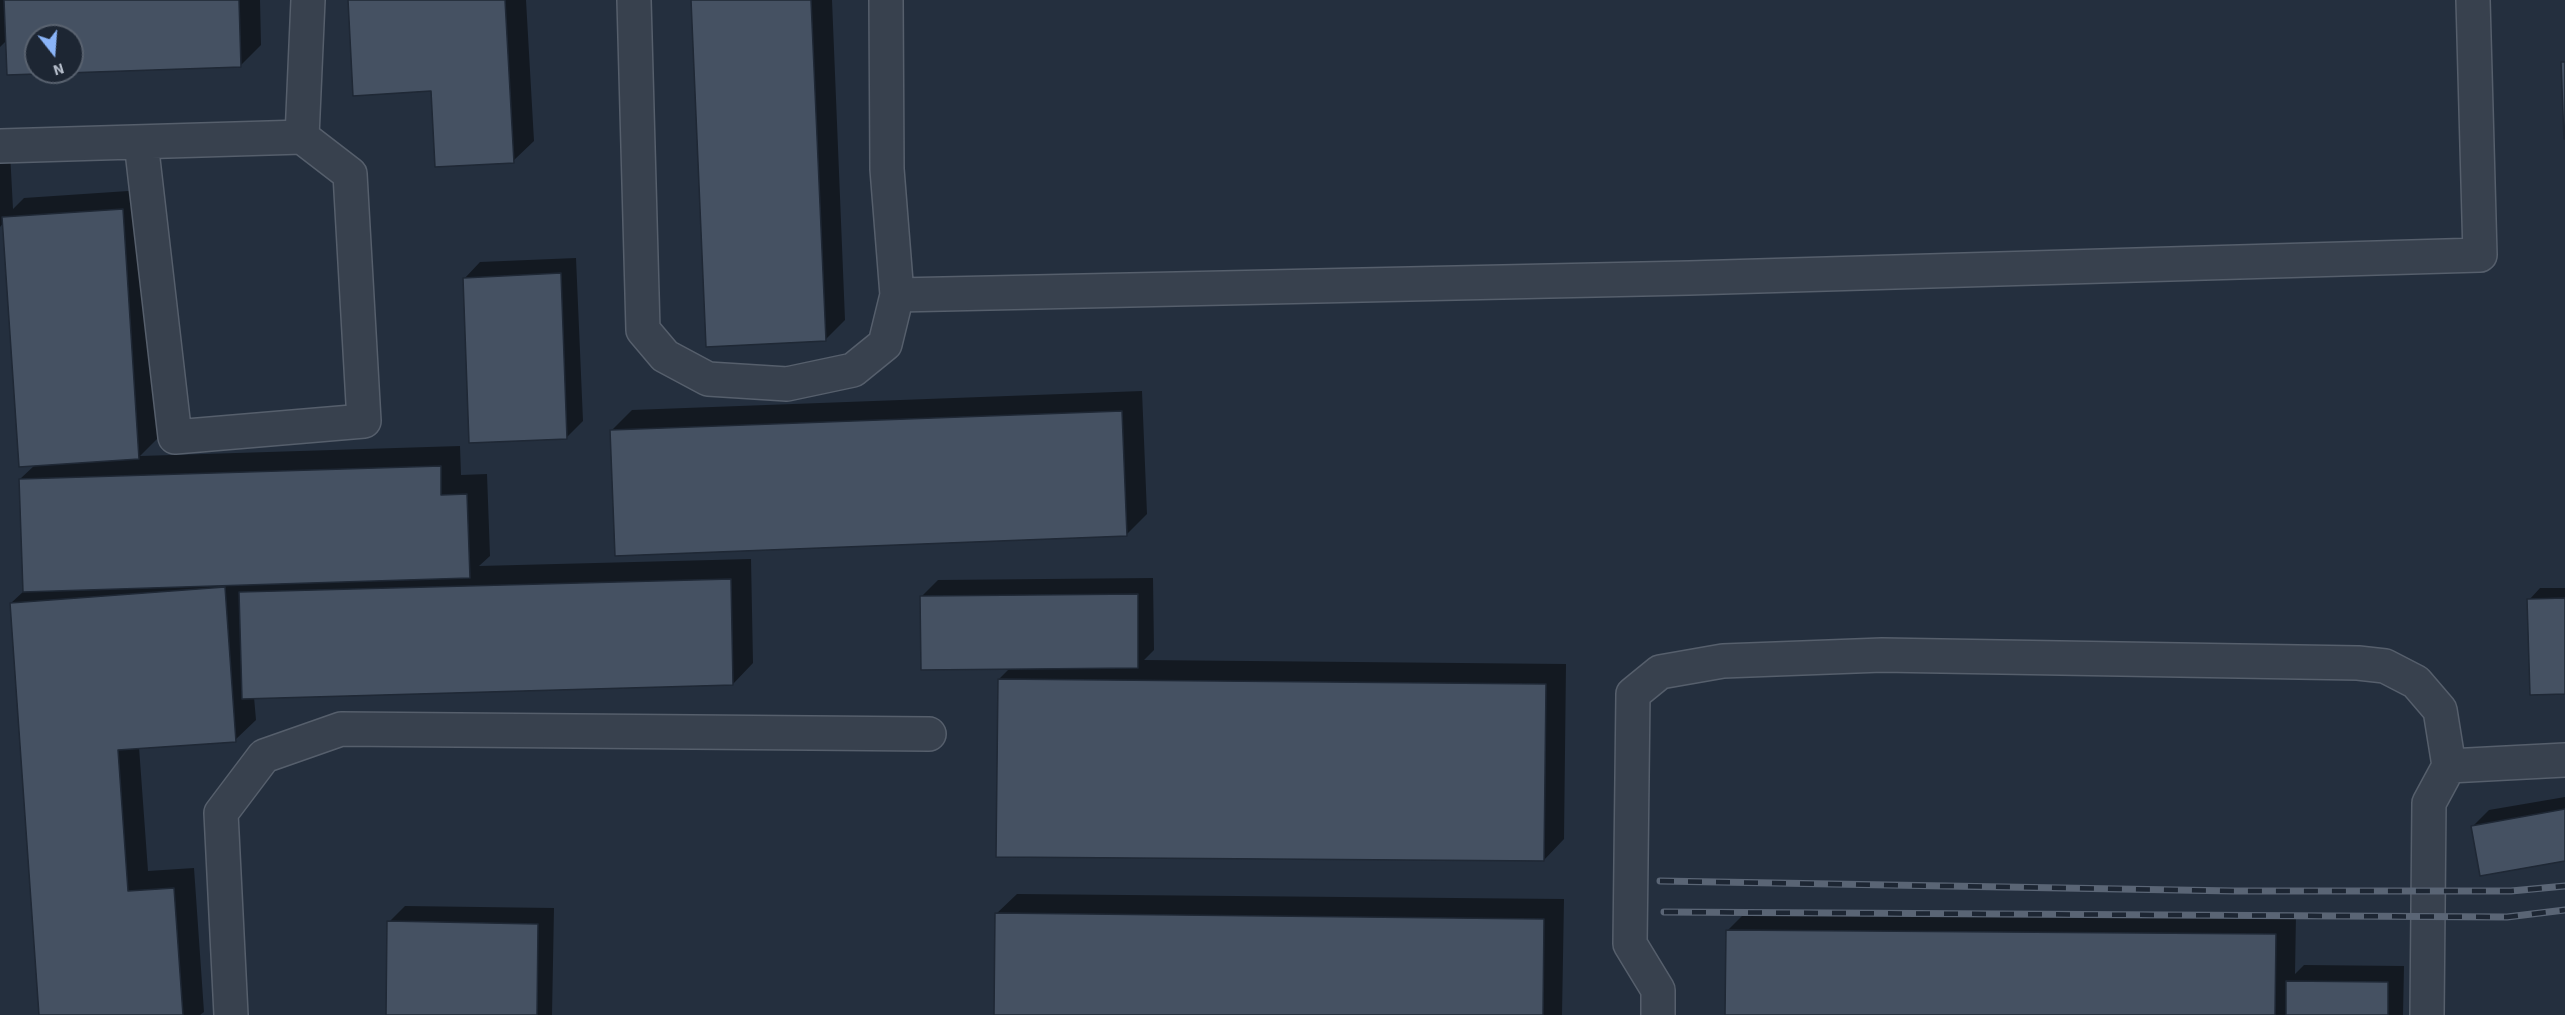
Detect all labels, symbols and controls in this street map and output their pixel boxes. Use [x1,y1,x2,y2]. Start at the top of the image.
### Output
north arrow [24,24,84,84]
text: N [50,57,67,81]

